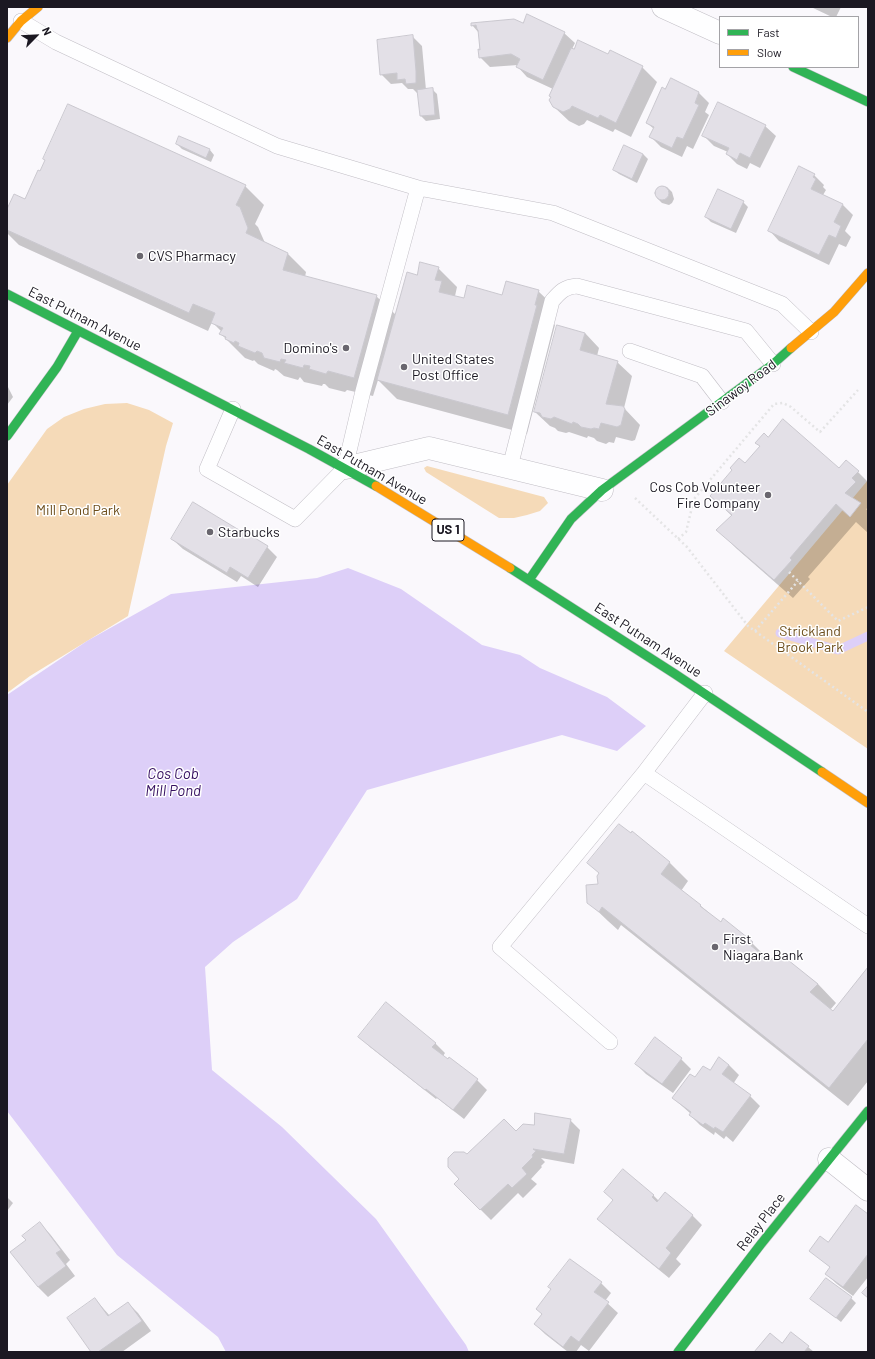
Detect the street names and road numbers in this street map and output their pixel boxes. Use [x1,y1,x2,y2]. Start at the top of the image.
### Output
street label: East Putnam Avenue [26,283,144,355]
street label: Sinawoy Road [702,356,780,420]
street label: East Putnam Avenue [314,432,430,508]
road number: US 1 [432,519,464,541]
street label: East Putnam Avenue [591,599,705,681]
street label: Relay Place [733,1190,789,1254]

